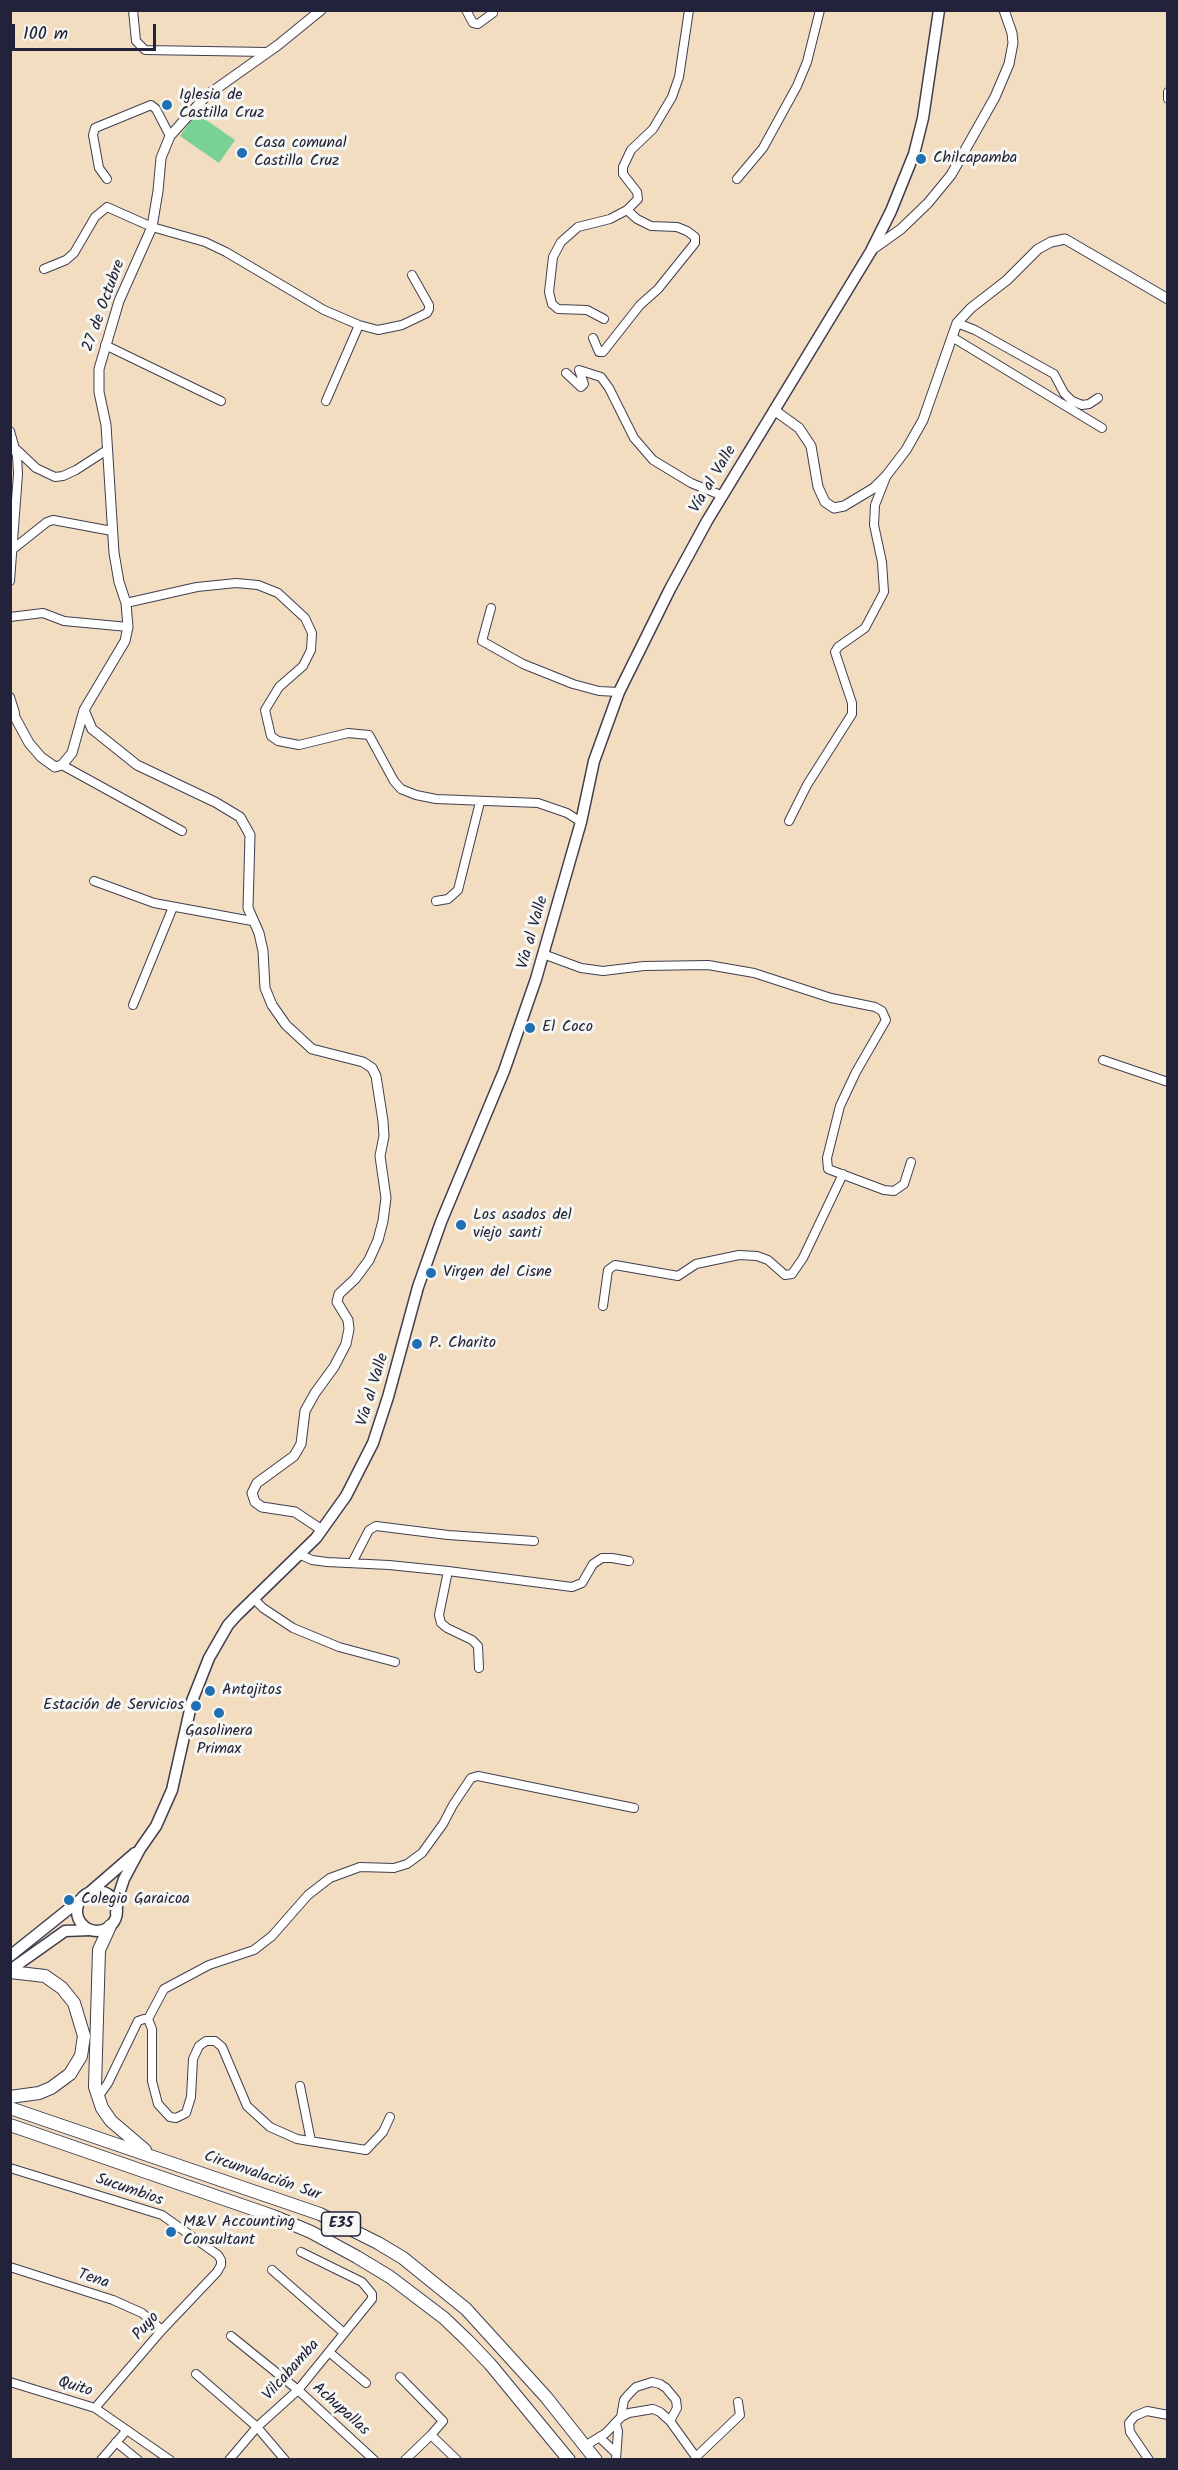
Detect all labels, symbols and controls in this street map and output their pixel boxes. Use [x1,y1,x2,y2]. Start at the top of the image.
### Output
scale bar [15,12,159,50]
text: 100 m [23,20,68,49]
place label: Iglesia de Castilla Cruz [179,86,264,124]
marker: Iglesia de Castilla Cruz [160,98,174,112]
place label: Casa comunal Castilla Cruz [254,134,347,172]
marker: Casa comunal Castilla Cruz [235,146,249,160]
place label: Chilcapamba [933,149,1017,169]
marker: Chilcapamba [914,152,928,166]
street label: 27 de Octubre [79,257,131,355]
street label: Vía al Valle [686,443,742,517]
street label: Vía al Valle [514,894,554,972]
place label: El Coco [542,1018,593,1038]
marker: El Coco [523,1021,537,1035]
place label: Los asados del viejo santi [473,1206,572,1244]
marker: Los asados del viejo santi [454,1218,468,1232]
place label: Virgen del Cisne [443,1263,552,1283]
marker: Virgen del Cisne [424,1266,438,1280]
place label: P. Charito [429,1334,496,1354]
marker: P. Charito [410,1337,424,1351]
street label: Vía al Valle [354,1351,394,1429]
place label: Antojitos [222,1681,282,1701]
marker: Antojitos [203,1684,217,1698]
place label: Estación de Servicios [43,1696,184,1716]
marker: Estación de Servicios [189,1699,203,1713]
marker: Gasolinera Primax [212,1706,226,1720]
place label: Gasolinera Primax [185,1722,253,1760]
place label: Colegio Garaicoa [81,1890,190,1910]
marker: Colegio Garaicoa [62,1893,76,1907]
street label: Circunvalación Sur [201,2148,323,2206]
street label: Sucumbios [93,2171,165,2211]
road number: E35 [322,2212,360,2236]
place label: M&V Accounting Consultant [183,2213,295,2251]
marker: M&V Accounting Consultant [164,2225,178,2239]
street label: Tena [75,2266,111,2294]
street label: Puyo [130,2309,164,2345]
street label: Vilcabamba [260,2337,324,2405]
street label: Quito [55,2374,95,2402]
street label: Achupallas [307,2379,373,2441]

